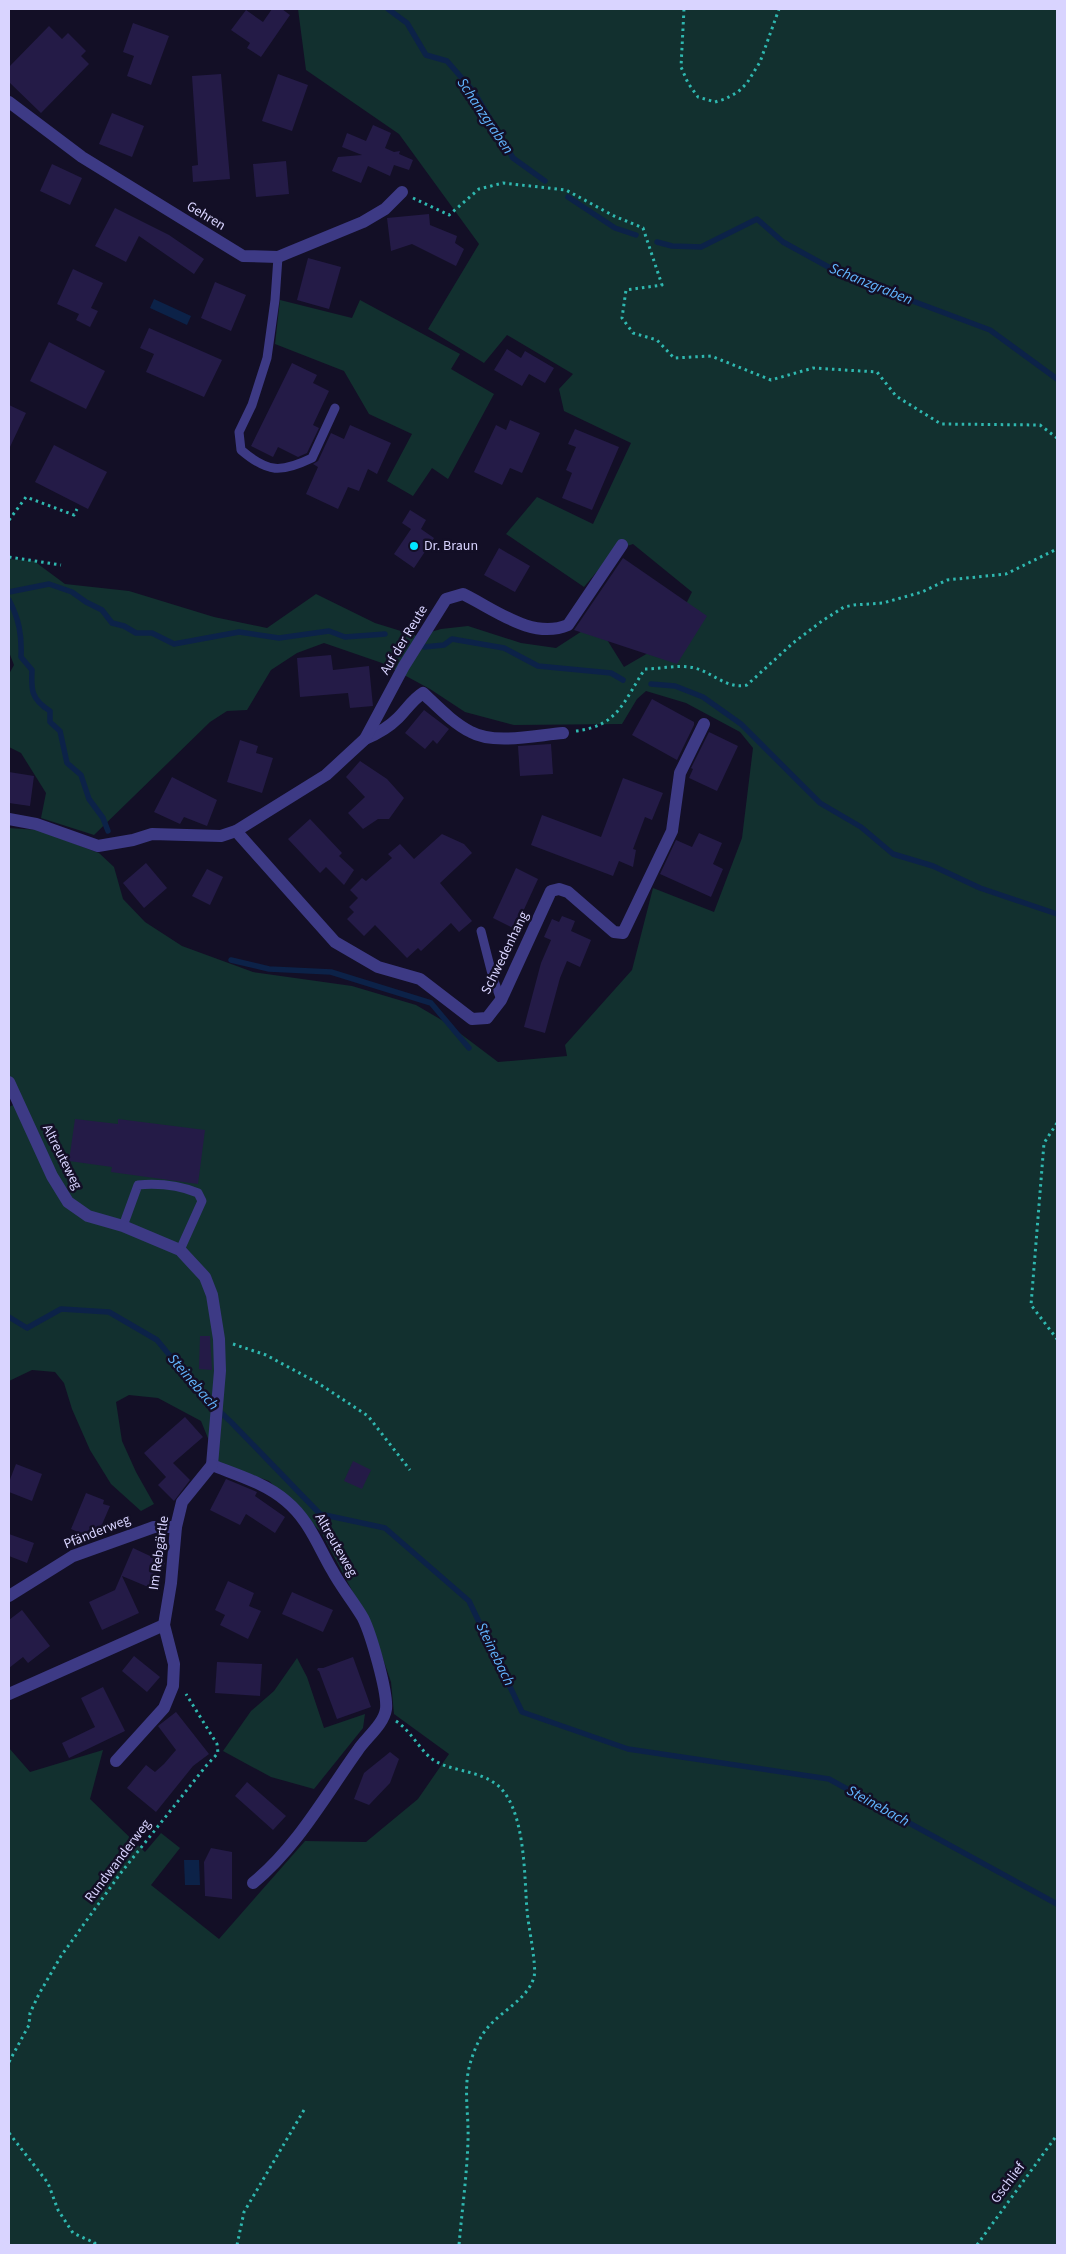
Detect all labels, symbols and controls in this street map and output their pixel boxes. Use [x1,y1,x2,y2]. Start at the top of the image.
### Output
water label: Schanzgraben [452,74,518,158]
street label: Gehren [183,196,229,236]
water label: Schanzgraben [826,258,916,310]
place label: Dr. Braun [424,536,478,556]
marker: Dr. Braun [408,540,420,552]
street label: Auf der Reute [375,601,433,679]
street label: Schwedenhang [476,908,534,998]
street label: Altreuteweg [37,1121,87,1193]
water label: Steinebach [163,1349,224,1415]
street label: Altreuteweg [310,1509,362,1581]
street label: Pfänderweg [61,1510,133,1554]
street label: Im Rebgärtle [144,1515,174,1591]
water label: Steinebach [471,1619,520,1690]
water label: Steinebach [843,1780,913,1832]
street label: Rundwanderweg [80,1815,156,1907]
street label: Gschlief [986,2158,1031,2208]

